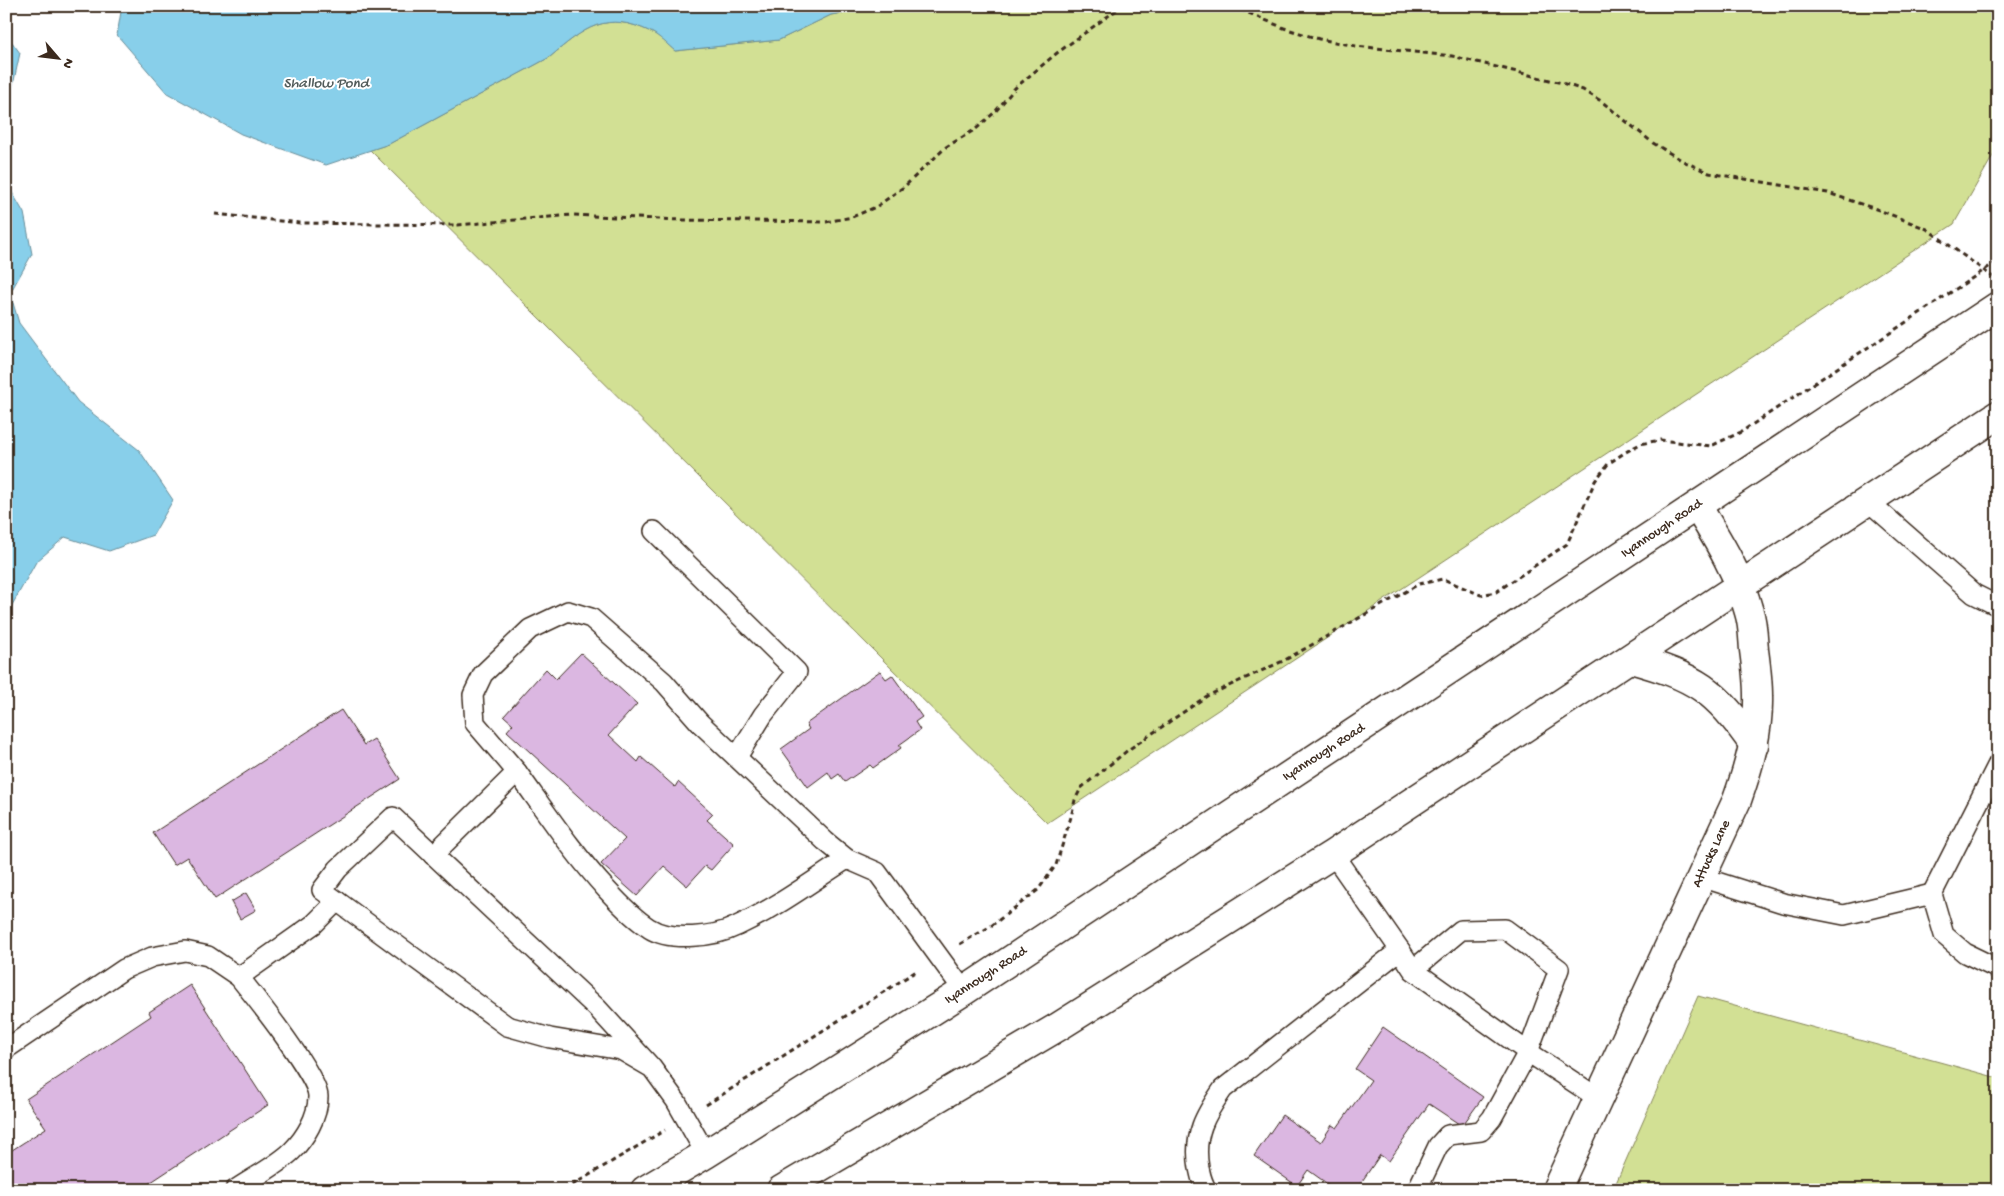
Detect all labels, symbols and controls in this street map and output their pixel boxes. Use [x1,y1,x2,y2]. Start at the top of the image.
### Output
north arrow [32,32,82,82]
text: N [58,55,77,71]
water label: Shallow Pond [284,75,371,93]
street label: Iyannough Road [1618,495,1707,562]
street label: Iyannough Road [1280,719,1370,786]
street label: Attucks Lane [1689,817,1735,890]
street label: Iyannough Road [942,942,1032,1009]

